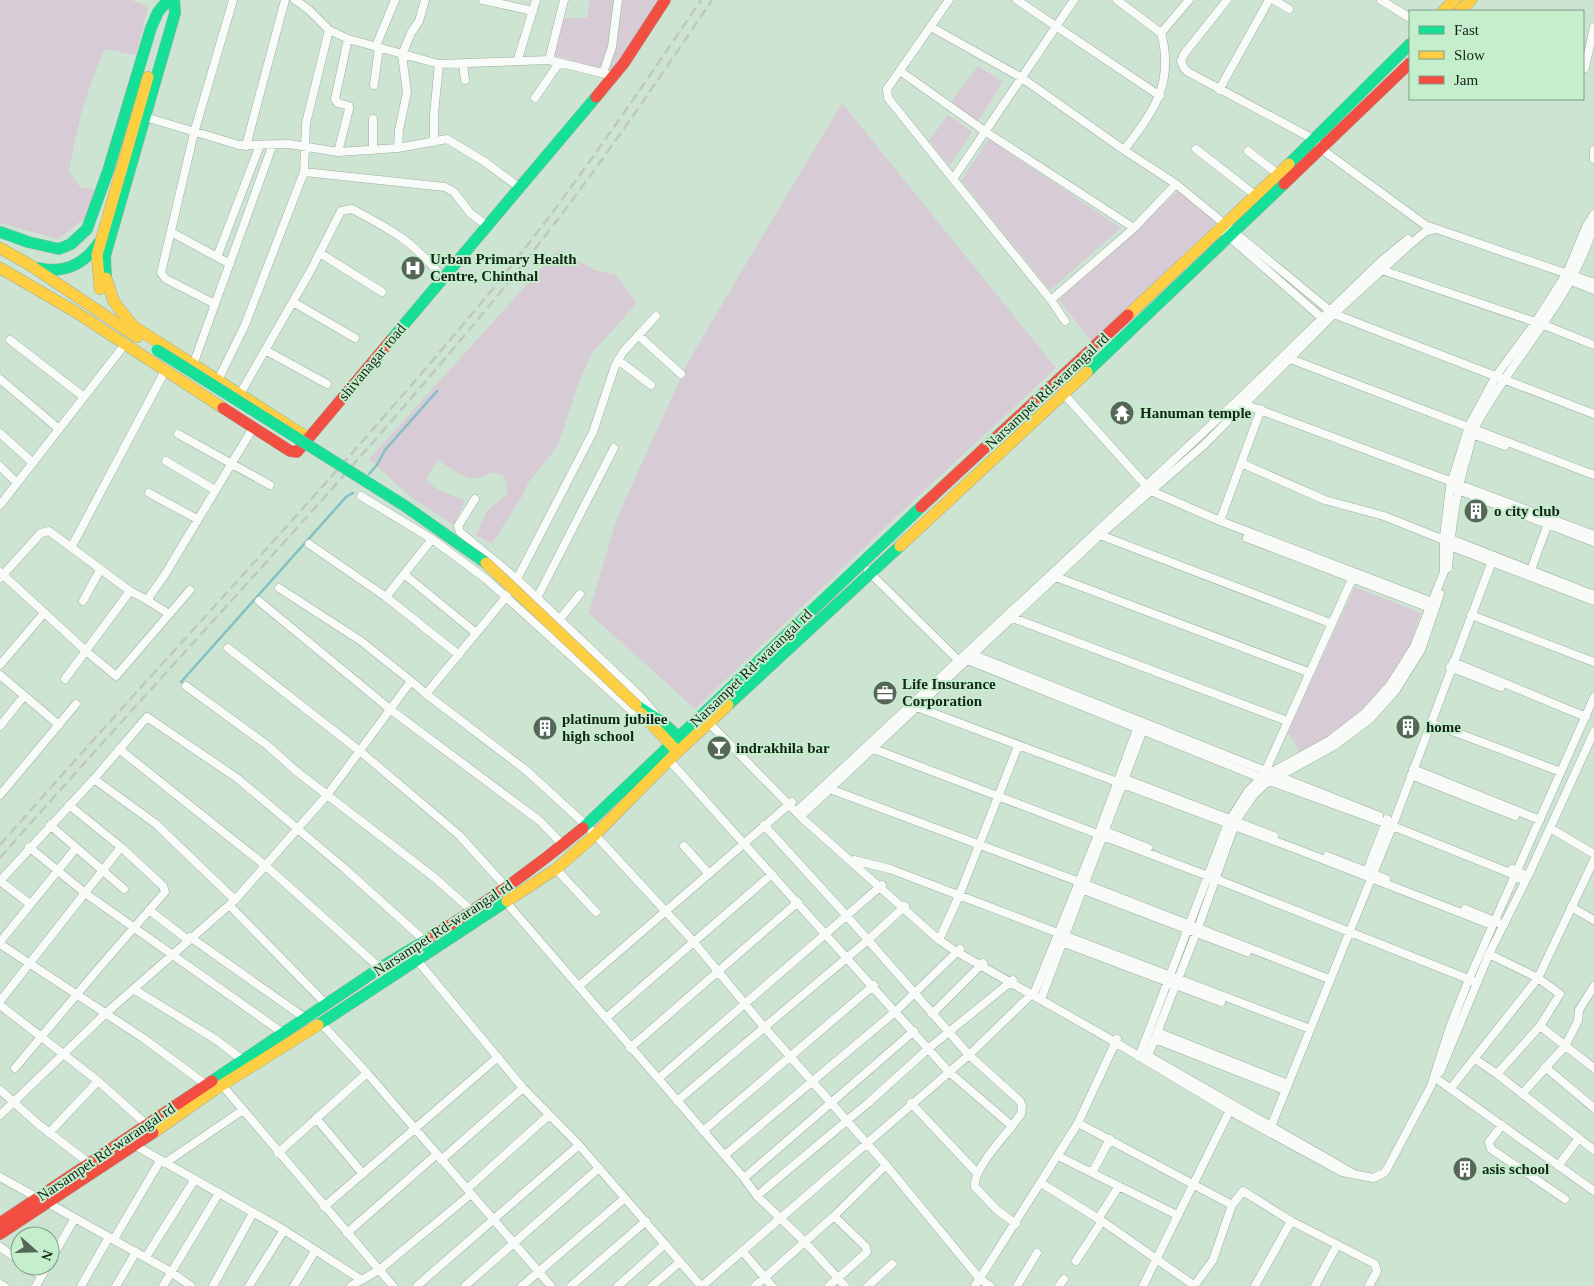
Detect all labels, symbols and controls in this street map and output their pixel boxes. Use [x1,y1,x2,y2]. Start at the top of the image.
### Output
legend [1409,10,1584,100]
text: Fast [1454,22,1480,38]
text: Slow [1454,47,1485,63]
text: Jam [1454,72,1478,88]
place label: Urban Primary Health Centre, Chinthal [430,251,577,284]
hospital icon: Urban Primary Health Centre, Chinthal [400,255,426,281]
street label: shivanagar road [335,320,409,404]
street label: Narsampet Rd-warangal rd [982,329,1112,452]
temple icon: Hanuman temple [1109,400,1135,426]
place label: Hanuman temple [1140,405,1252,421]
building icon: o city club [1463,498,1489,524]
place label: o city club [1494,503,1560,519]
street label: Narsampet Rd-warangal rd [687,605,815,730]
place label: Life Insurance Corporation [902,676,996,709]
office icon: Life Insurance Corporation [872,680,898,706]
place label: platinum jubilee high school [562,711,668,744]
building icon: home [1395,714,1421,740]
building icon: platinum jubilee high school [532,715,558,741]
place label: home [1426,719,1461,735]
bar icon: indrakhila bar [706,735,732,761]
place label: indrakhila bar [736,740,830,756]
street label: Narsampet Rd-warangal rd [371,877,516,979]
street label: Narsampet Rd-warangal rd [34,1100,178,1204]
building icon: asis school [1452,1156,1478,1182]
place label: asis school [1482,1161,1549,1177]
north arrow [10,1226,60,1276]
text: N [38,1248,56,1263]

